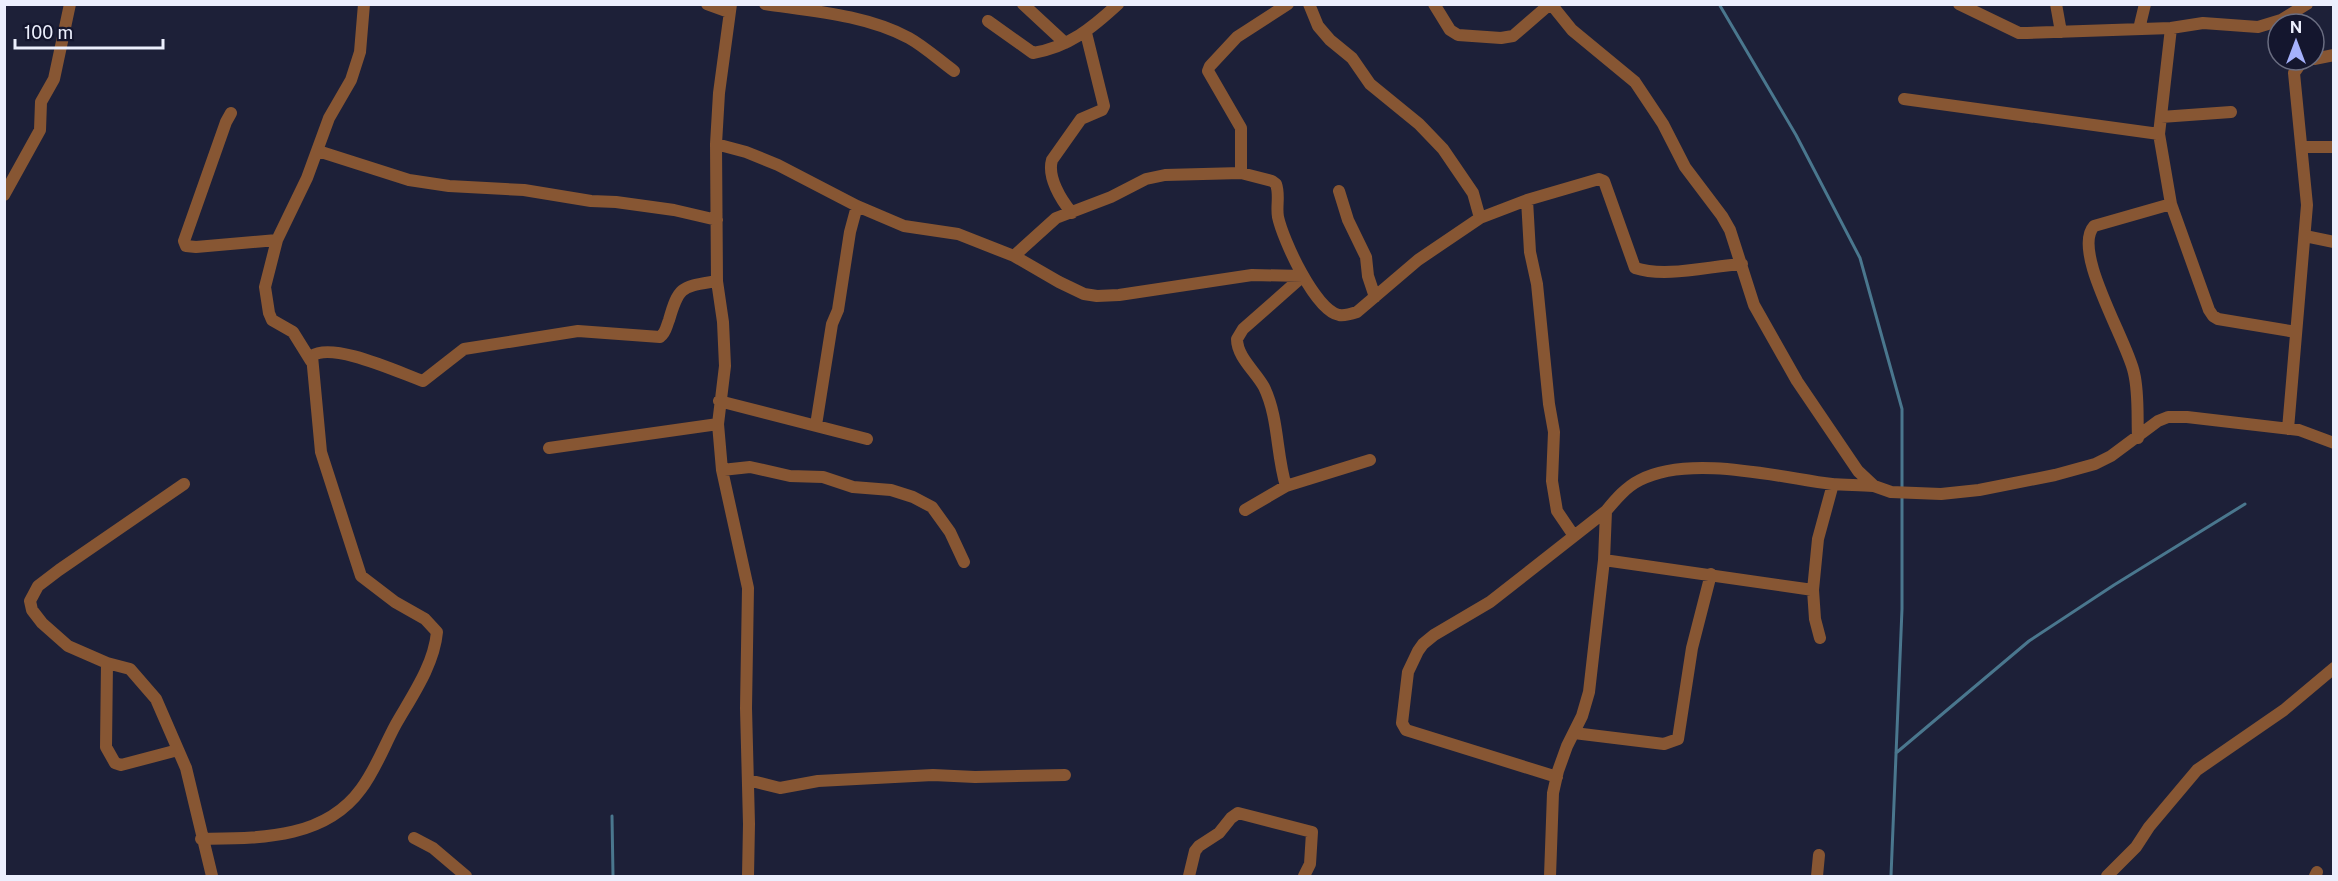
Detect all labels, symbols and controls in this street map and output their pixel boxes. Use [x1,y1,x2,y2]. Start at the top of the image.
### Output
scale bar [15,12,164,50]
north arrow [2266,12,2326,72]
text: N [2290,18,2302,37]
text: 100 m [24,22,73,43]

